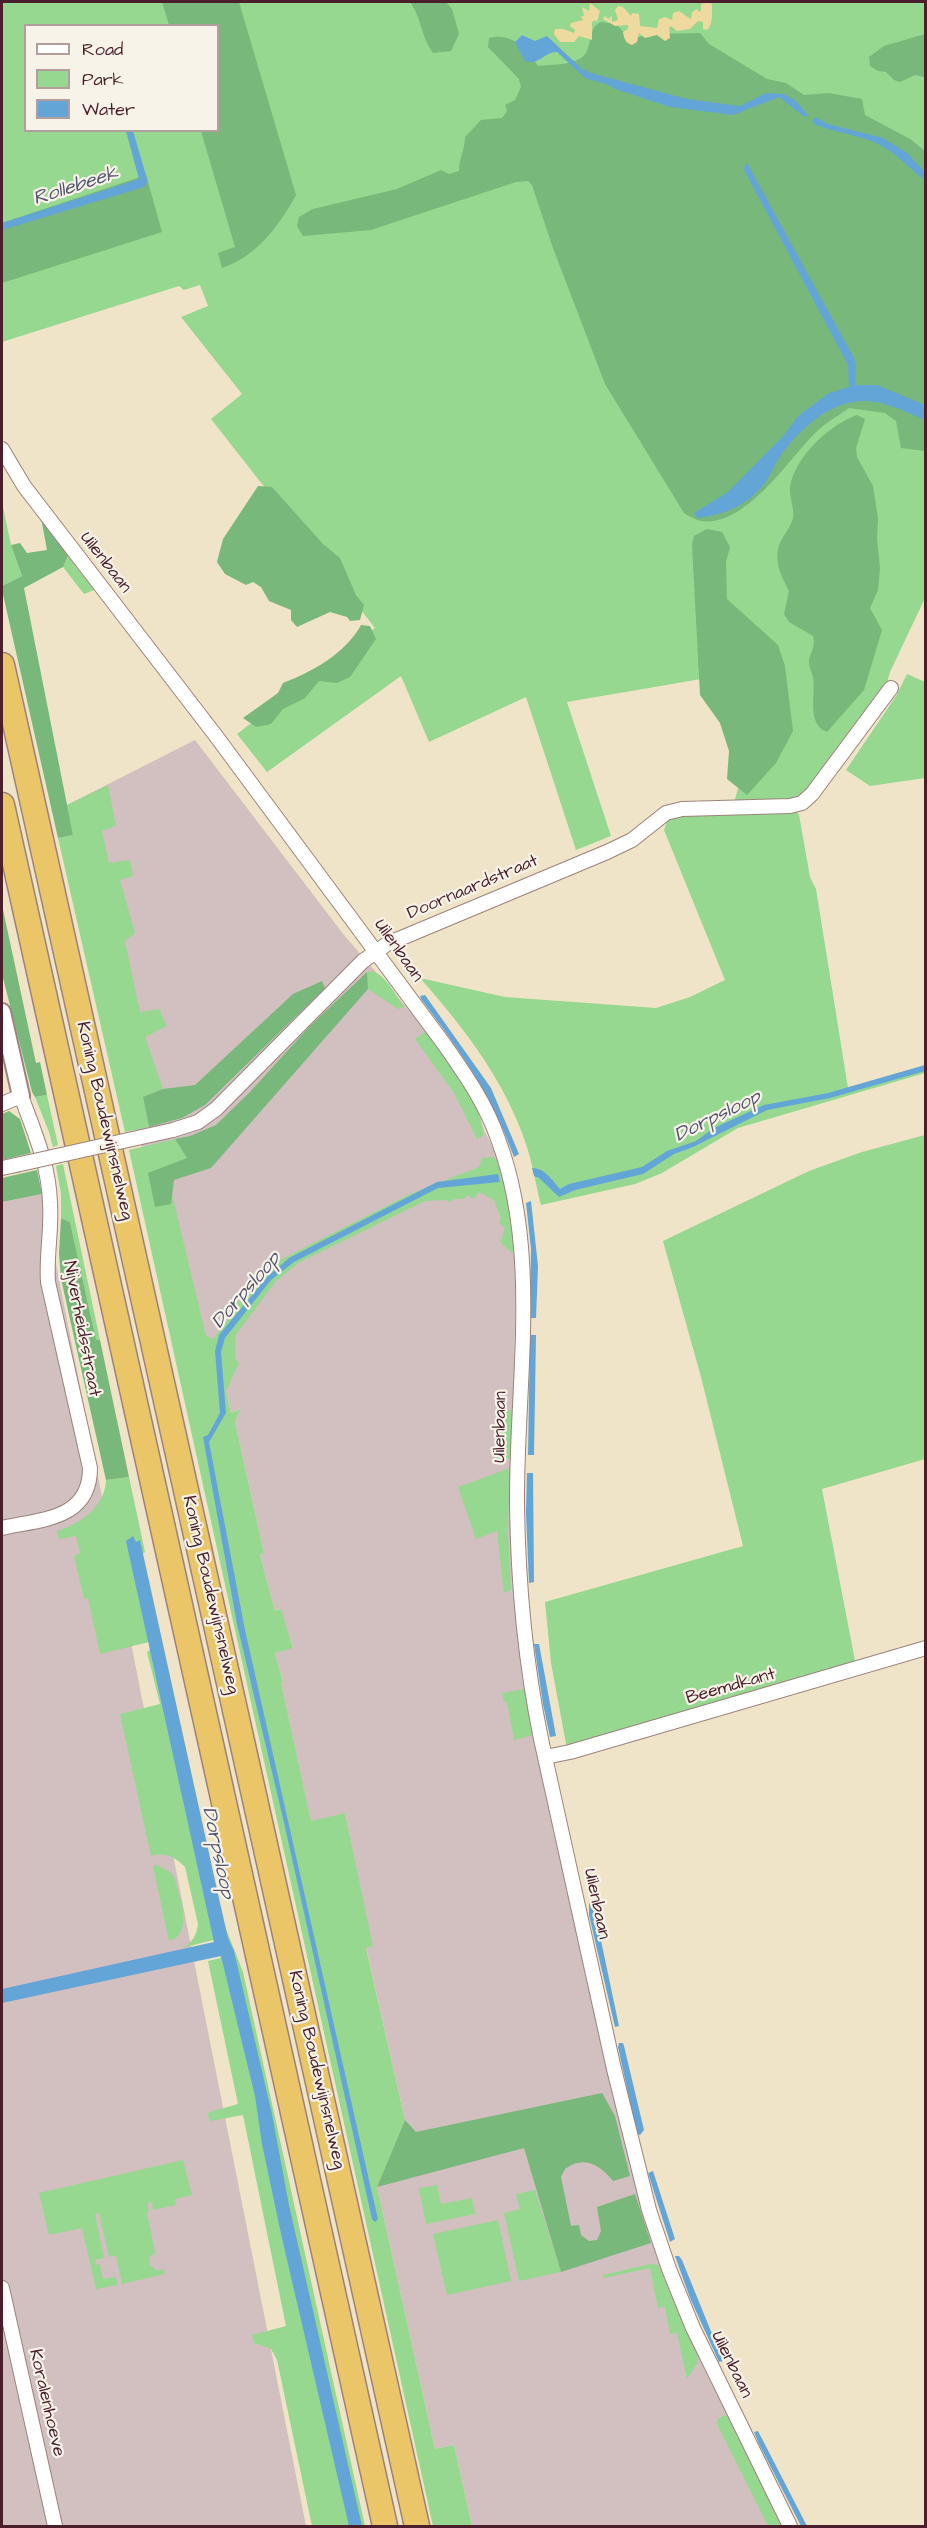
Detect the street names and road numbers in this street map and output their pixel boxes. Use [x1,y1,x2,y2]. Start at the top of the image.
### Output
street label: Uilenbaan [74,528,136,598]
street label: Doornaardstraat [404,851,542,925]
street label: Uilenbaan [369,915,427,987]
street label: Koning Boudewijnsnelweg [71,1020,137,1222]
street label: Nijverheidsstraat [57,1259,105,1399]
street label: Uilenbaan [490,1391,512,1463]
street label: Koning Boudewijnsnelweg [177,1494,243,1696]
street label: Beemdkant [684,1664,778,1710]
street label: Uilenbaan [578,1867,614,1941]
street label: Koning Boudewijnsnelweg [283,1969,349,2171]
street label: Uilenbaan [706,2328,756,2402]
street label: Koralenhoeve [23,2347,69,2459]

